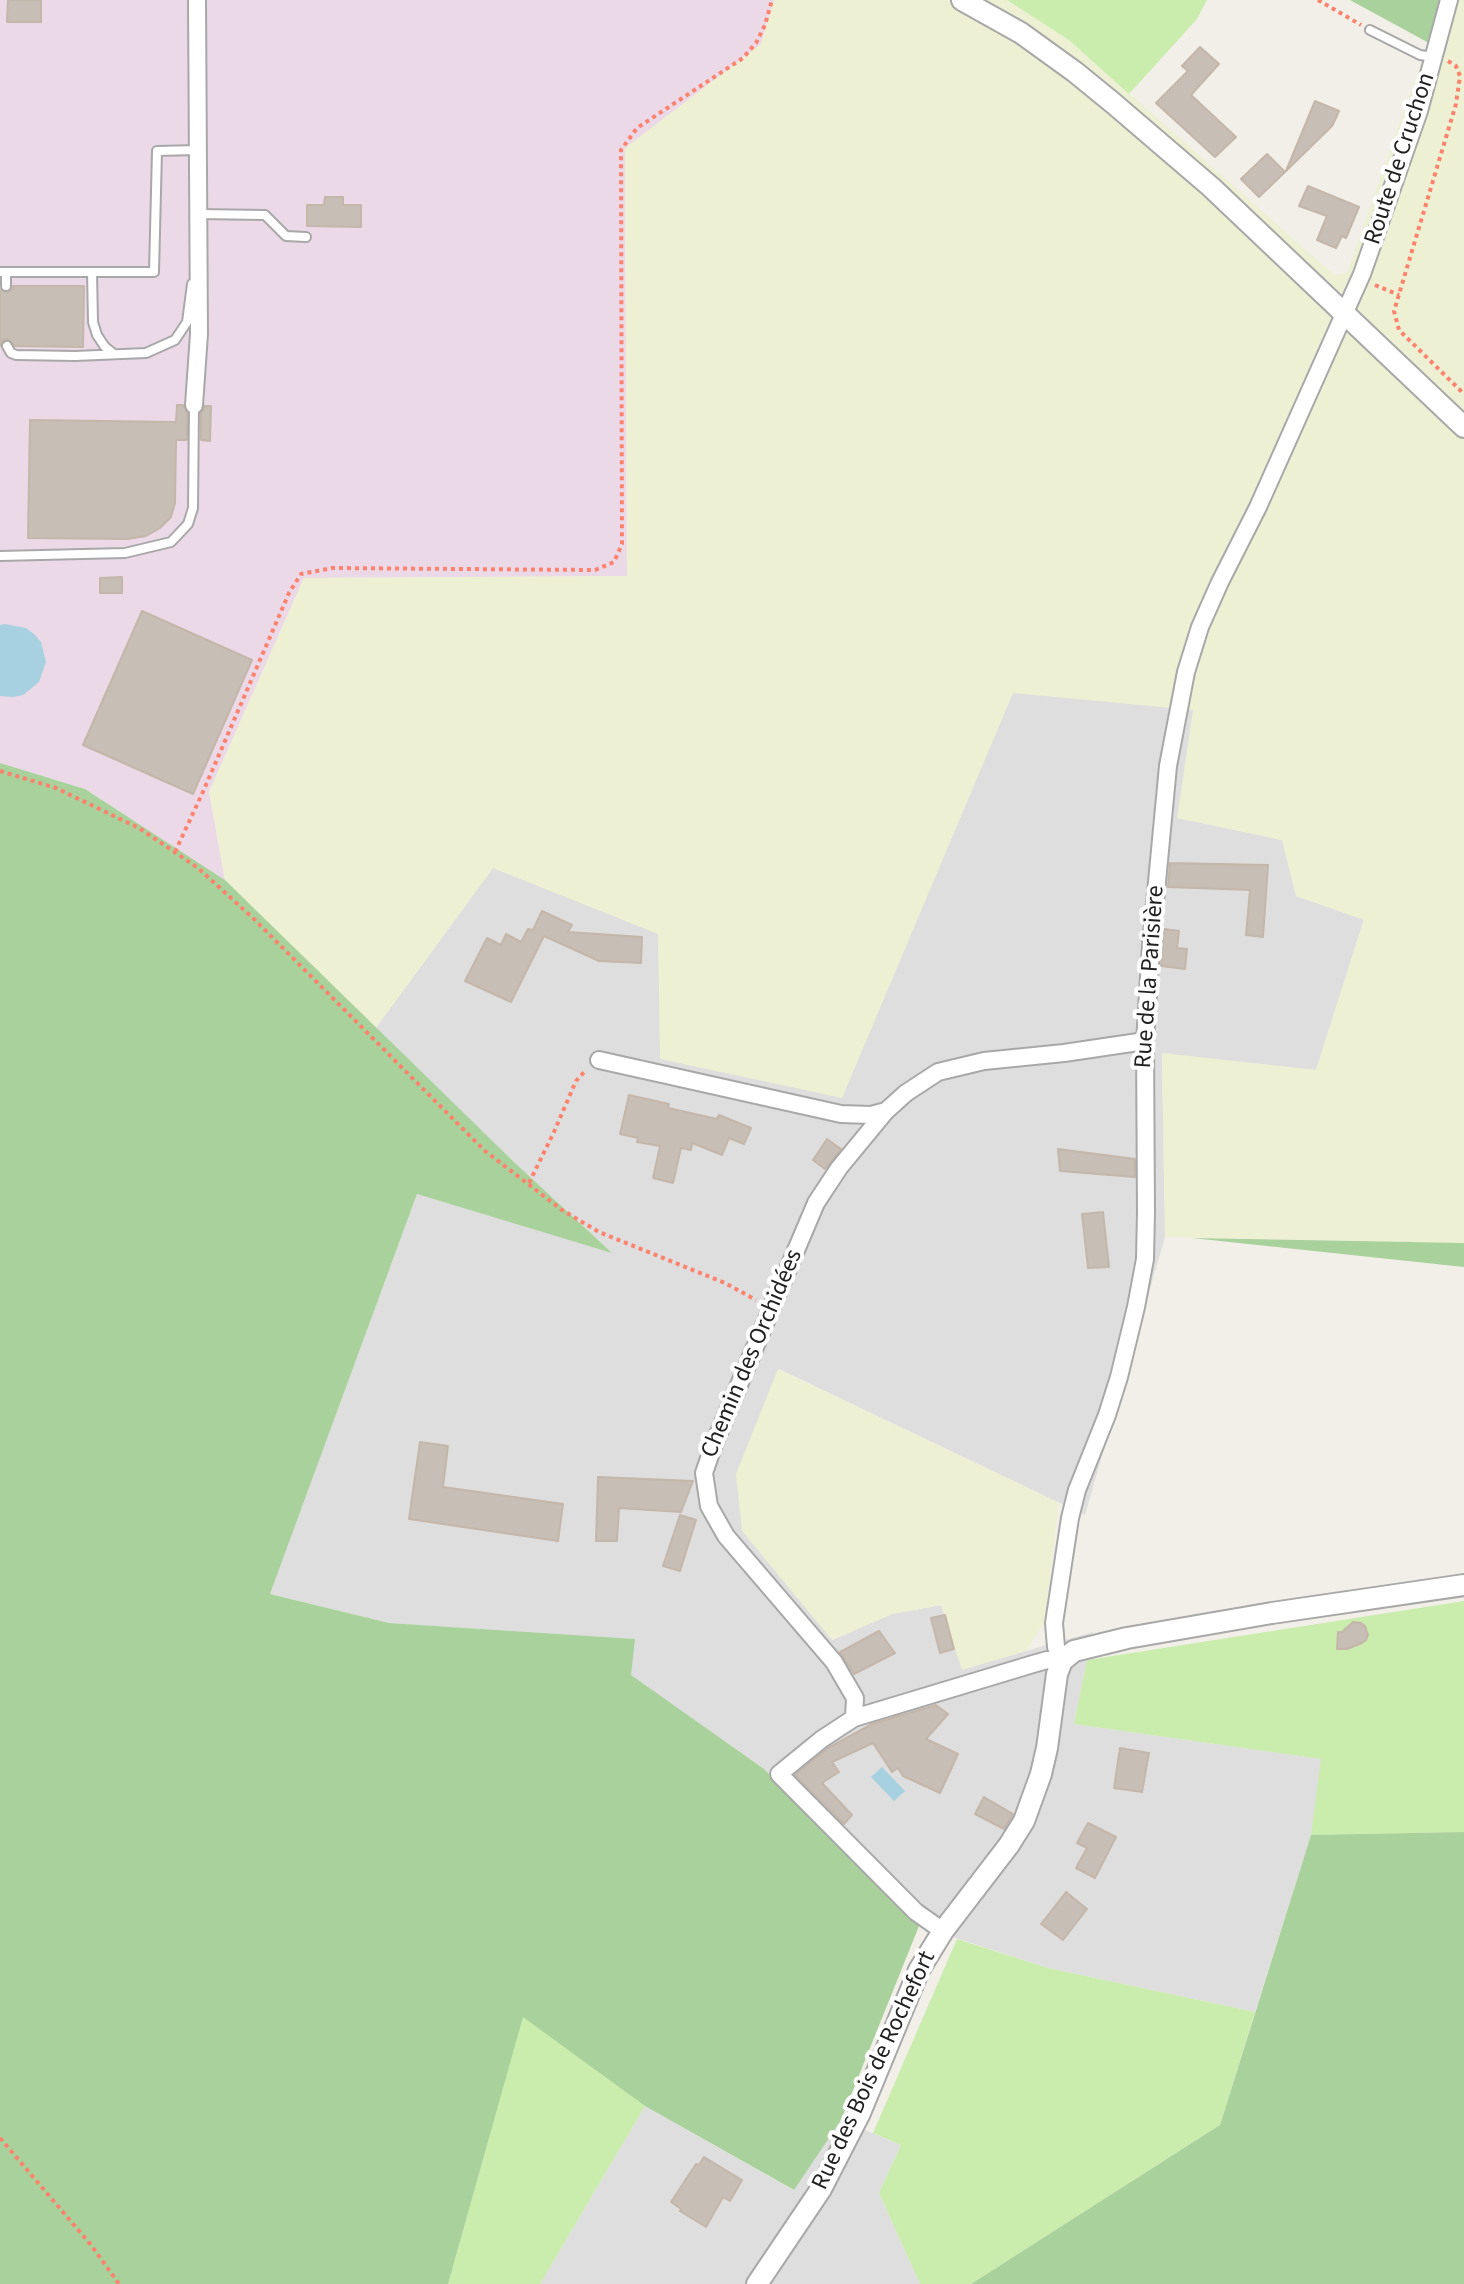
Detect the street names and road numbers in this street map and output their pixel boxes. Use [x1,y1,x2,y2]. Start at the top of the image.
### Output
street label: Route de Cruchon [1360,69,1442,249]
street label: Rue de la Parisière [1130,885,1172,1069]
street label: Chemin des Orchidées [696,1245,810,1463]
street label: Rue des Bois de Rochefort [807,1947,943,2195]

